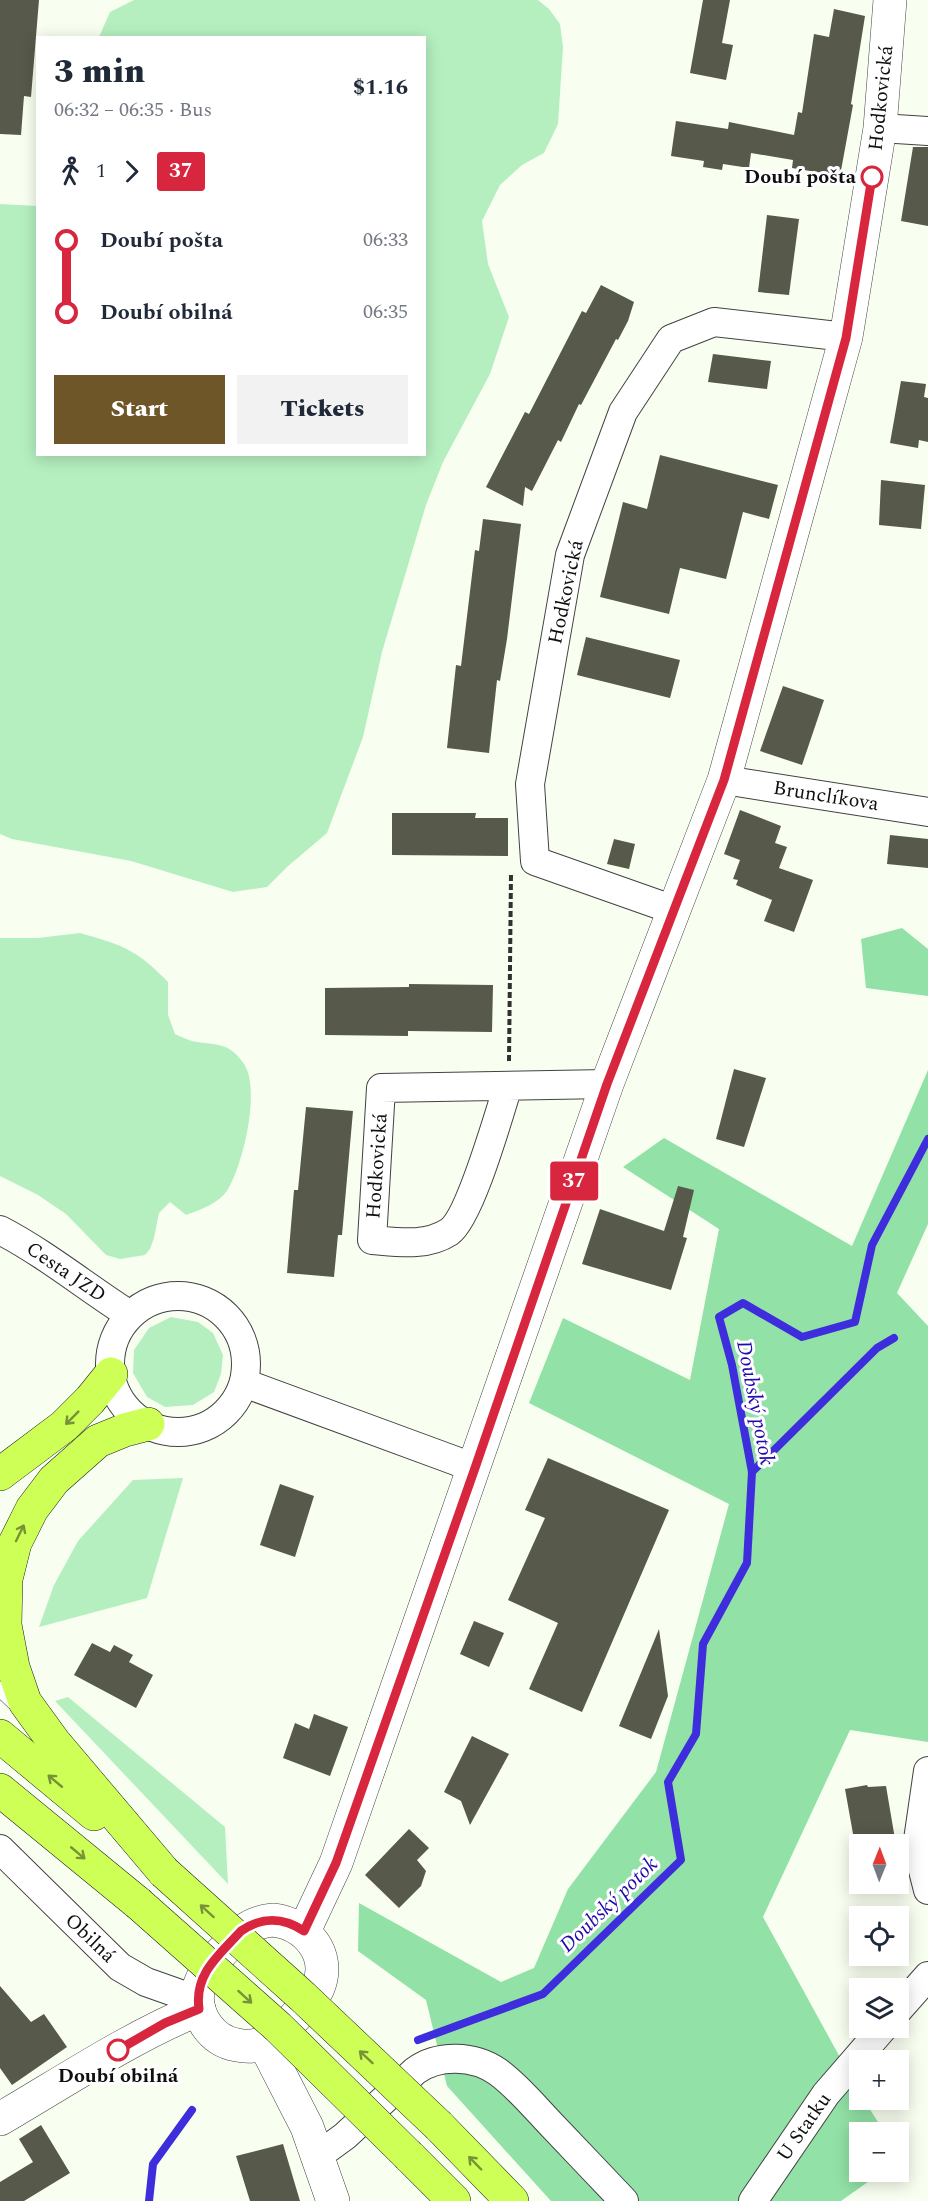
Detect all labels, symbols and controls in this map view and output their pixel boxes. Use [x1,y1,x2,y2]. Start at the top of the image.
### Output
street label: Hodkovická [861,44,901,152]
text: 3 min [54,47,145,97]
text: $1.16 [353,71,408,104]
text: 06:32 – 06:35 · Bus [54,95,212,125]
icon: walk [54,155,87,188]
icon: forward [115,155,148,188]
text: 37 [169,155,193,187]
text: 1 [96,156,106,186]
place label: Doubí pošta [744,162,857,192]
marker: Doubí pošta [861,166,883,188]
text: Doubí pošta [100,224,223,257]
text: 06:33 [363,225,408,255]
text: Doubí obilná [100,296,233,329]
text: 06:35 [363,297,408,327]
button: Start [54,375,225,444]
button: Tickets [237,375,408,444]
street label: Hodkovická [540,537,592,647]
street label: Brunclíkova [771,773,881,819]
street label: Hodkovická [358,1112,396,1220]
line badge: 37 [547,1162,601,1200]
text: 37 [562,1165,586,1197]
street label: Cesta JZD [20,1234,112,1310]
water label: Doubský potok [727,1338,783,1468]
one-way arrow [65,1410,80,1425]
one-way arrow [15,1524,26,1542]
one-way arrow [48,1774,63,1788]
north arrow [849,1834,909,1894]
map controls [849,1834,909,2182]
one-way arrow [70,1846,85,1860]
water label: Doubský potok [552,1849,666,1961]
one-way arrow [200,1904,215,1918]
street label: Obilná [58,1906,122,1970]
button: locate [849,1906,909,1966]
button: layers [849,1978,909,2038]
one-way arrow [237,1990,252,2004]
marker: Doubí obilná [107,2039,129,2061]
one-way arrow [359,2050,374,2064]
button: + [849,2050,909,2110]
place label: Doubí obilná [58,2061,179,2091]
street label: U Statku [769,2086,839,2168]
button: − [849,2122,909,2182]
one-way arrow [468,2156,483,2171]

